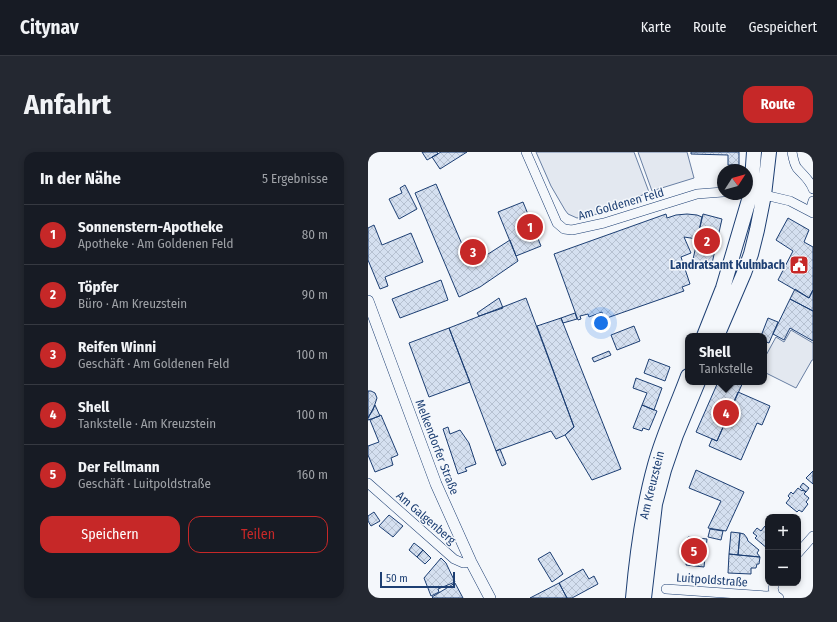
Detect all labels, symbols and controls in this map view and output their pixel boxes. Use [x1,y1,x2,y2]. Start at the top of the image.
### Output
text: Citynav [20,16,79,39]
text: Karte [641,19,671,36]
text: Route [693,19,726,36]
text: Gespeichert [748,19,817,36]
button: Route [743,86,813,123]
text: Anfahrt [24,88,111,121]
north arrow [717,164,753,200]
text: In der Nähe [40,168,121,189]
text: 5 Ergebnisse [262,171,328,186]
street label: Am Goldenen Feld [576,185,666,223]
pin: 1 [517,212,543,242]
text: Sonnenstern-Apotheke [78,218,223,236]
pin: 2 [694,226,720,256]
text: 1 [50,227,56,242]
text: 80 m [302,227,328,242]
text: Apotheke · Am Goldenen Feld [78,236,233,251]
pin: 3 [460,237,486,267]
public building icon: Landratsamt Kulmbach [788,254,810,276]
place label: Landratsamt Kulmbach [670,258,785,272]
text: Töpfer [78,278,119,296]
text: 2 [50,287,56,302]
text: 90 m [302,287,328,302]
text: Büro · Am Kreuzstein [78,296,187,311]
your location [591,313,611,333]
popup [685,333,767,385]
text: Reifen Winni [78,338,156,356]
text: Shell [699,343,731,361]
text: 3 [50,347,56,362]
text: 100 m [296,347,328,362]
text: Geschäft · Am Goldenen Feld [78,356,229,371]
text: Tankstelle [699,361,753,376]
street label: Melkendorfer Straße [412,397,462,497]
text: Shell [78,398,109,416]
pin: 4 [713,398,739,428]
text: 4 [50,407,56,422]
text: 100 m [296,407,328,422]
text: Tankstelle · Am Kreuzstein [78,416,216,431]
street label: Am Kreuzstein [637,450,667,520]
text: Der Fellmann [78,458,160,476]
text: 5 [50,467,56,482]
text: 160 m [297,467,328,482]
text: Geschäft · Luitpoldstraße [78,476,211,491]
street label: Am Galgenberg [394,488,459,548]
map controls [765,514,801,586]
button: + [765,514,801,550]
button: Speichern [40,516,180,553]
button: Teilen [188,516,328,553]
pin: 5 [681,536,707,566]
button: − [765,550,801,586]
scale bar [380,570,455,589]
street label: Luitpoldstraße [676,571,748,589]
text: 50 m [386,572,408,585]

